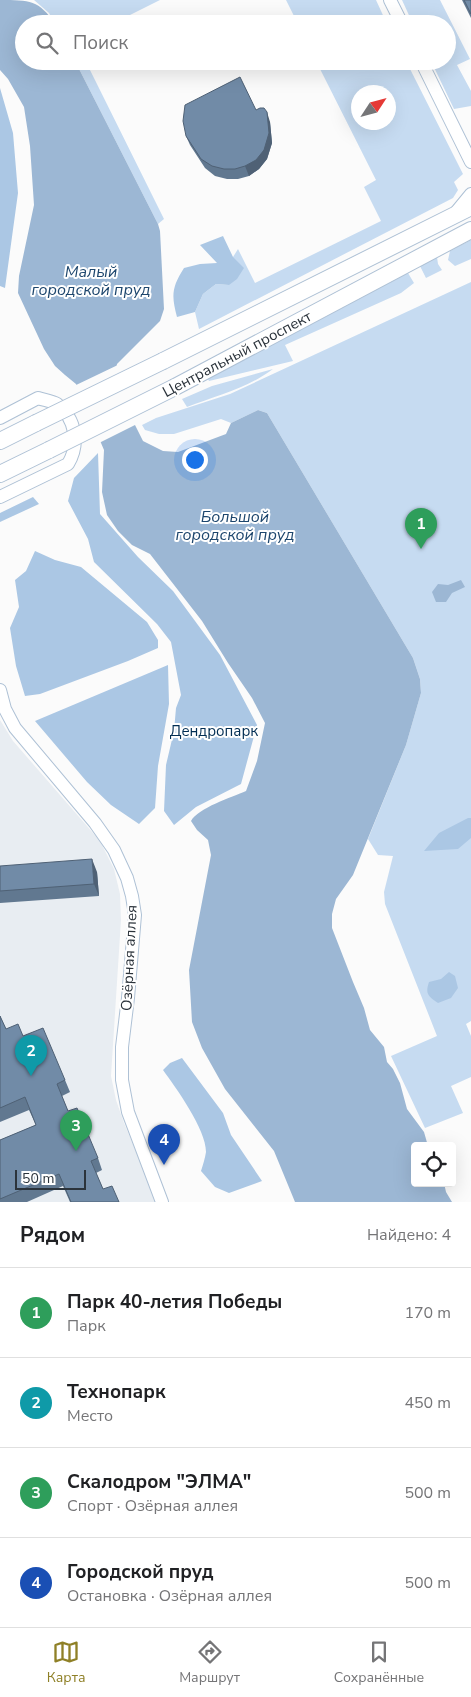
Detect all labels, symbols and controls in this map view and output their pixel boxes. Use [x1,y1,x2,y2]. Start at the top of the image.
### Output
search box [15,15,456,70]
icon: search [33,29,61,57]
text: Поиск [73,30,128,56]
north arrow [351,85,396,130]
water label: Малый городской пруд [32,261,150,301]
street label: Центральный проспект [159,306,315,402]
your location [182,447,208,473]
water label: Большой городской пруд [176,506,294,546]
pin: 1 [405,508,437,549]
park label: Дендропарк [170,721,258,741]
street label: Озёрная аллея [116,904,142,1012]
pin: 2 [15,1035,47,1076]
pin: 3 [60,1110,92,1151]
pin: 4 [148,1124,180,1165]
map controls [411,1142,456,1187]
button: locate [411,1142,456,1187]
scale bar [15,1167,86,1190]
text: 50 m [22,1169,54,1188]
text: Рядом [20,1221,85,1249]
text: Найдено: 4 [367,1224,451,1246]
text: Парк 40-летия Победы [67,1289,282,1315]
text: 1 [31,1302,41,1324]
text: 170 m [404,1302,451,1324]
text: Парк [67,1315,106,1337]
text: Технопарк [67,1379,166,1405]
text: 2 [31,1392,41,1414]
text: 450 m [404,1392,451,1414]
text: Место [67,1405,113,1427]
text: Скалодром "ЭЛМА" [67,1469,251,1495]
text: 3 [31,1482,41,1504]
text: 500 m [404,1482,451,1504]
text: Спорт · Озёрная аллея [67,1495,238,1517]
text: Городской пруд [67,1559,214,1585]
text: 4 [31,1572,41,1594]
text: 500 m [404,1572,451,1594]
text: Остановка · Озёрная аллея [67,1585,272,1607]
tab: Карта [47,1638,85,1687]
tab: Маршрут [179,1638,240,1687]
tab: Сохранённые [334,1638,424,1687]

